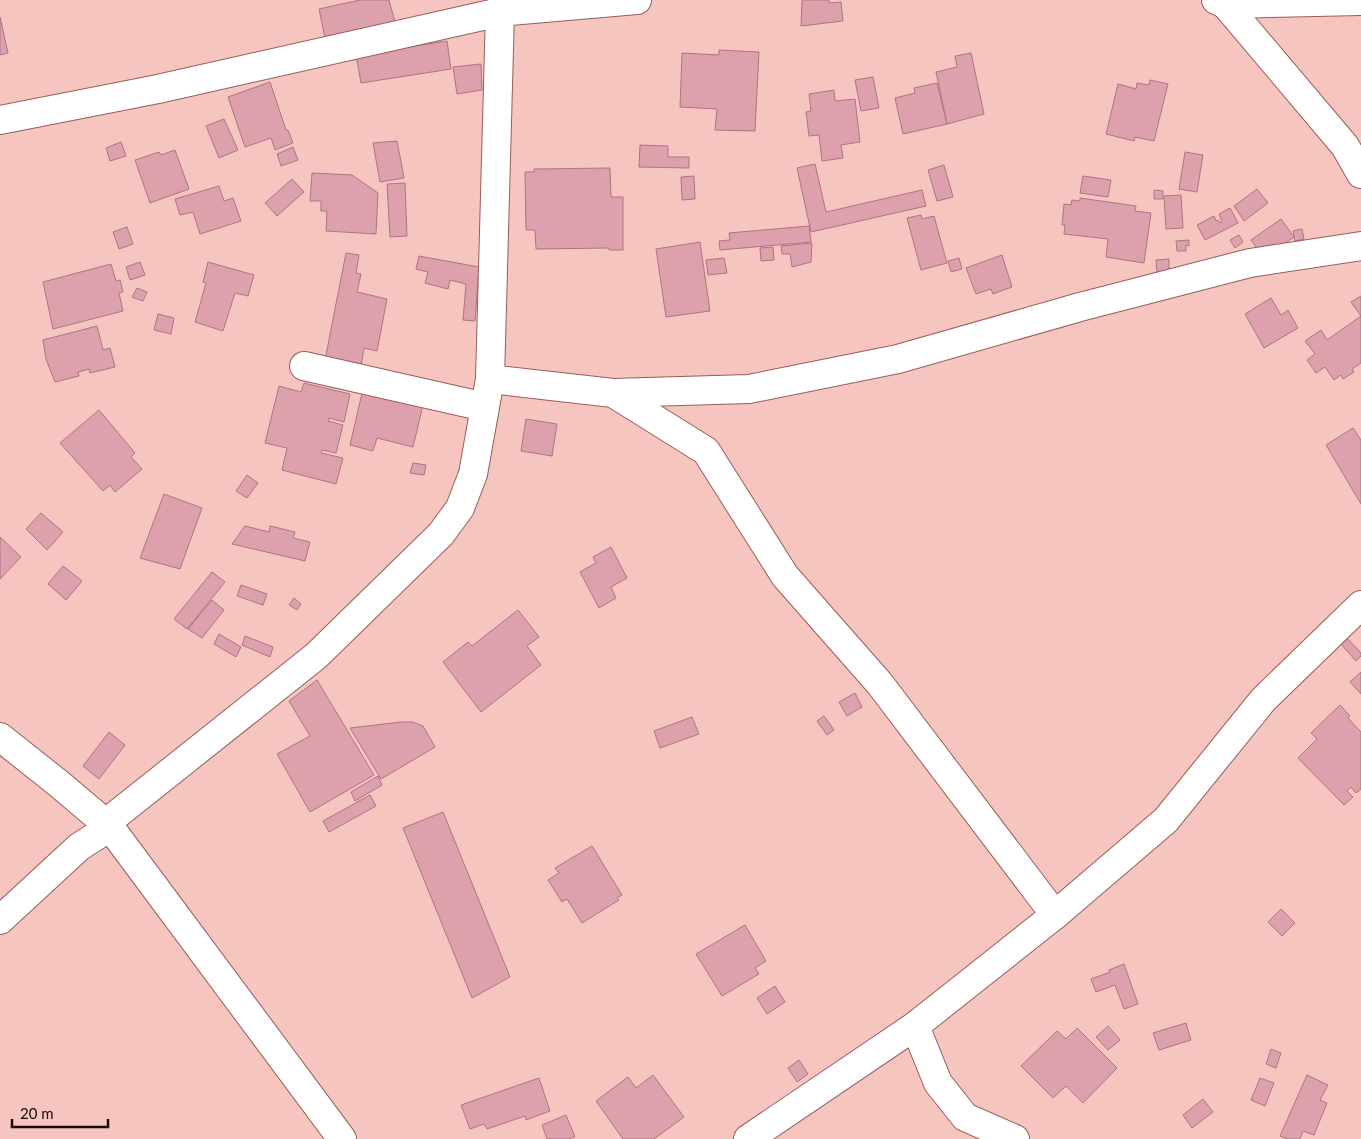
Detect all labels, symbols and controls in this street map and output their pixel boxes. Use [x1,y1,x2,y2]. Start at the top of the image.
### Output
scale bar [12,1096,109,1128]
text: 20 m [20,1104,54,1122]

